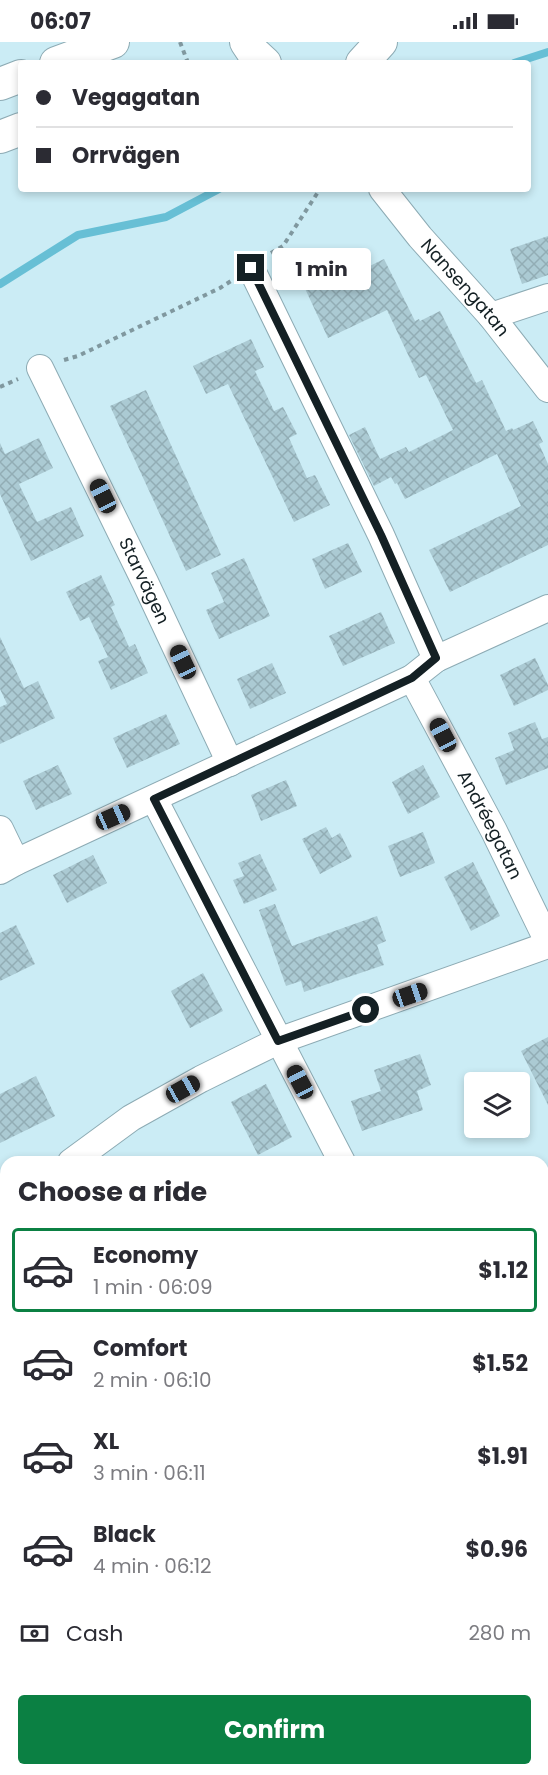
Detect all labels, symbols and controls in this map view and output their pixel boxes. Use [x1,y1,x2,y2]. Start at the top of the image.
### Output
text: 06:07 [30,6,91,37]
text: Vegagatan [72,82,200,113]
text: Orrvägen [72,140,180,171]
street label: Nansengatan [415,233,515,342]
callout: 1 min [272,247,371,289]
route end [237,254,264,281]
text: 1 min [295,255,348,283]
car [87,476,119,516]
street label: Starvägen [113,533,176,628]
car [167,642,199,682]
car [427,715,459,755]
street label: Andréegatan [452,766,529,883]
car [93,801,133,833]
car [390,981,430,1009]
route start [352,996,379,1023]
car [284,1062,316,1102]
car [163,1072,203,1106]
map controls [464,1072,530,1138]
button: layers [464,1072,530,1138]
text: Choose a ride [18,1173,207,1210]
text: Economy [93,1240,198,1271]
icon: car [21,1243,75,1297]
text: $1.12 [478,1255,528,1286]
text: 1 min · 06:09 [93,1273,213,1301]
text: Comfort [93,1333,187,1364]
icon: car [21,1336,75,1390]
text: $1.52 [472,1348,528,1379]
text: 2 min · 06:10 [93,1366,212,1394]
text: XL [93,1426,119,1457]
icon: car [21,1429,75,1483]
text: $1.91 [477,1441,528,1472]
text: 3 min · 06:11 [93,1459,206,1487]
text: Black [93,1519,156,1550]
icon: car [21,1522,75,1576]
text: $0.96 [465,1534,528,1565]
text: 4 min · 06:12 [93,1552,212,1580]
icon: cash [18,1617,51,1650]
text: Cash [66,1618,123,1649]
text: 280 m [468,1619,531,1647]
button: Confirm [18,1695,531,1764]

